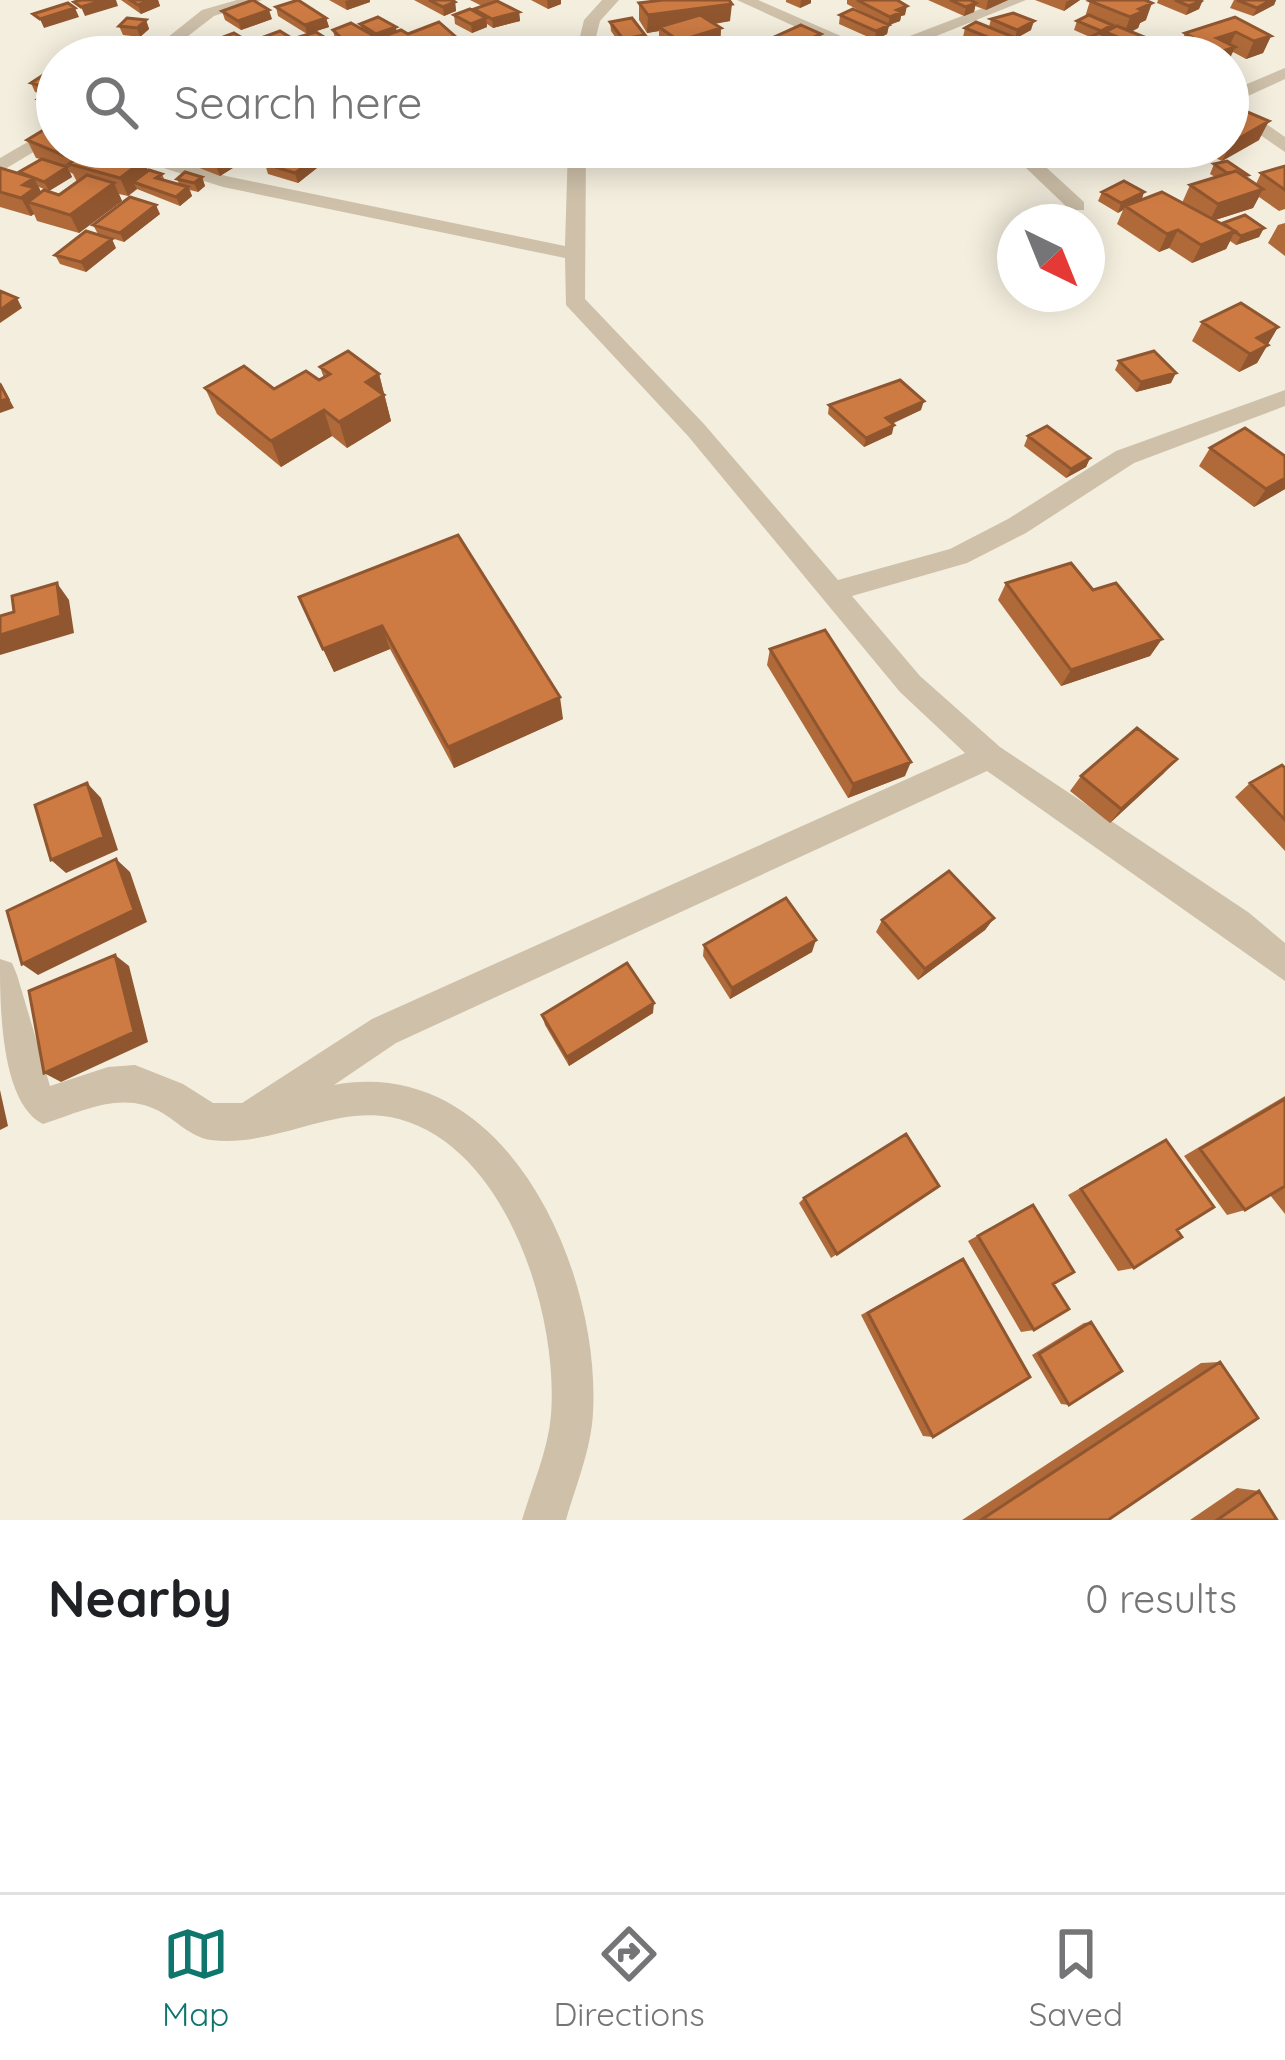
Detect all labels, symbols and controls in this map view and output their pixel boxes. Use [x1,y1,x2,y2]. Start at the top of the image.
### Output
search box [36,36,1249,168]
icon: search [78,69,144,135]
text: Search here [174,74,422,130]
north arrow [997,204,1105,312]
text: Nearby [48,1566,232,1630]
text: 0 results [1085,1574,1237,1623]
tab: Map [162,1921,229,2034]
tab: Directions [553,1921,705,2034]
tab: Saved [1029,1921,1123,2034]

